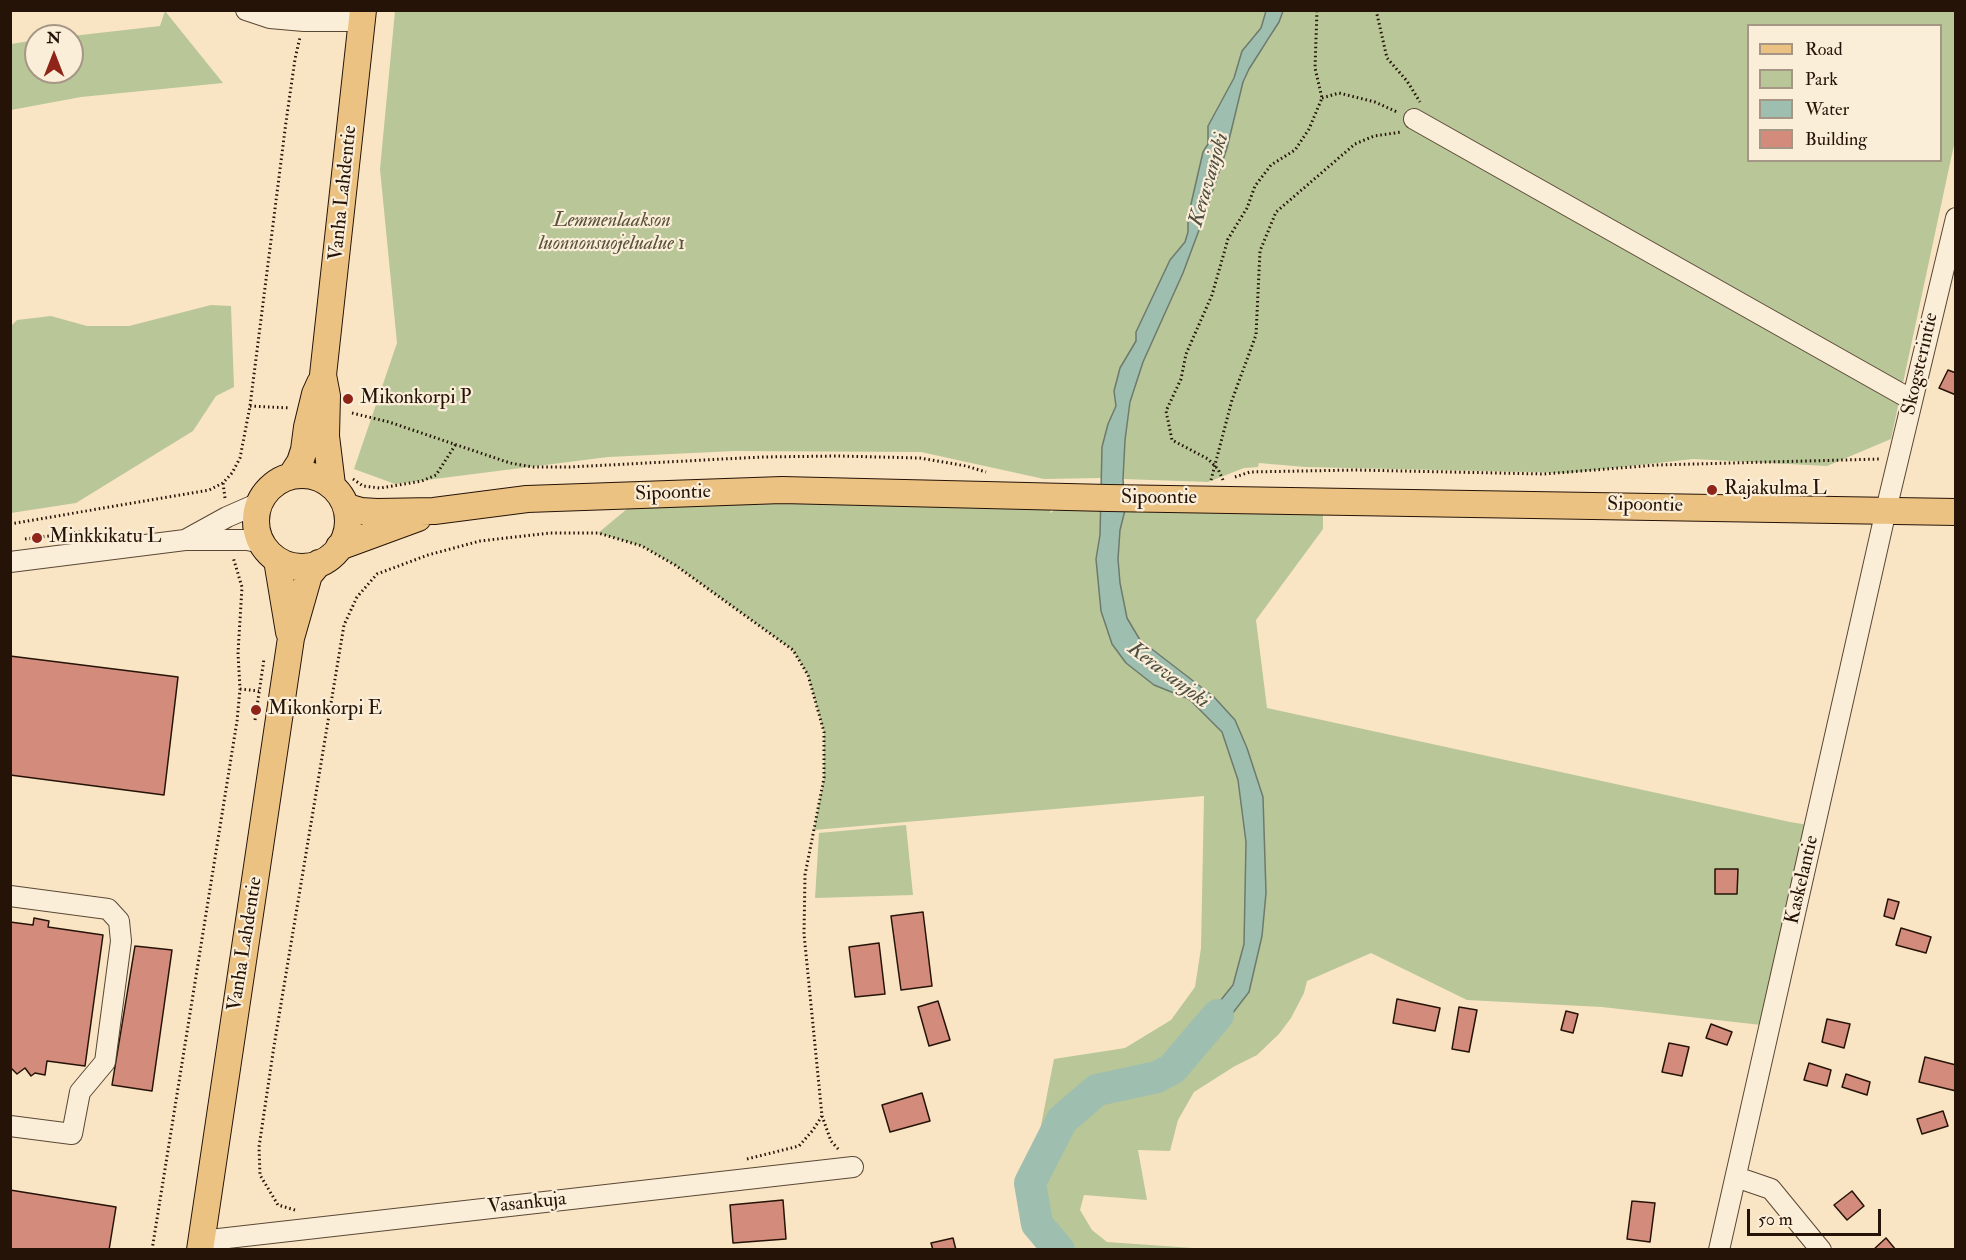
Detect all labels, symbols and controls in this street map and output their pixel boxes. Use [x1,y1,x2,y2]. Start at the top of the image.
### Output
north arrow [24,24,84,84]
legend [1747,24,1942,162]
text: N [47,28,61,48]
text: Road [1805,38,1843,61]
text: Park [1805,68,1838,91]
text: Water [1805,98,1849,121]
street label: Vanha Lahdentie [325,124,363,262]
text: Building [1805,128,1867,151]
water label: Keravanjoki [1185,130,1235,230]
park label: Lemmenlaakson luonnonsuojelualue 1 [539,210,685,257]
street label: Skogsterintie [1898,310,1944,418]
place label: Mikonkorpi P [360,387,471,411]
marker: Mikonkorpi P [341,392,355,406]
place label: Rajakulma L [1724,478,1827,502]
street label: Sipoontie [635,481,711,507]
marker: Rajakulma L [1705,483,1719,497]
street label: Sipoontie [1121,487,1197,511]
street label: Sipoontie [1607,493,1683,519]
place label: Minkkikatu L [49,526,162,550]
marker: Minkkikatu L [30,531,44,545]
water label: Keravanjoki [1122,637,1214,715]
place label: Mikonkorpi E [268,698,382,722]
marker: Mikonkorpi E [249,703,263,717]
street label: Kaskelantie [1781,833,1825,927]
street label: Vanha Lahdentie [224,875,268,1013]
street label: Vasankuja [487,1188,567,1220]
scale bar [1750,1197,1884,1235]
text: 50 m [1758,1208,1793,1231]

